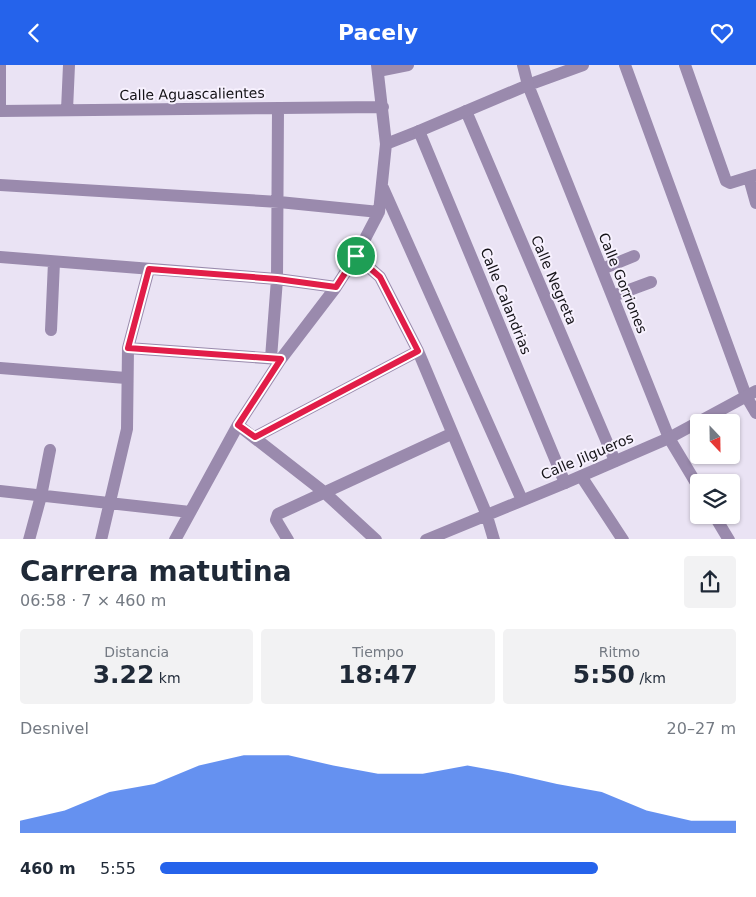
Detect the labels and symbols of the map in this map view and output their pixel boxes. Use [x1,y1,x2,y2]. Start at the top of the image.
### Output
street label: Calle Aguascalientes [119,85,265,103]
street label: Calle Gorriones [596,230,650,336]
street label: Calle Negreta [528,233,580,327]
pin [335,235,377,277]
street label: Calle Calandrias [477,245,535,357]
north arrow [690,414,740,464]
street label: Calle Jilgueros [538,429,636,483]

